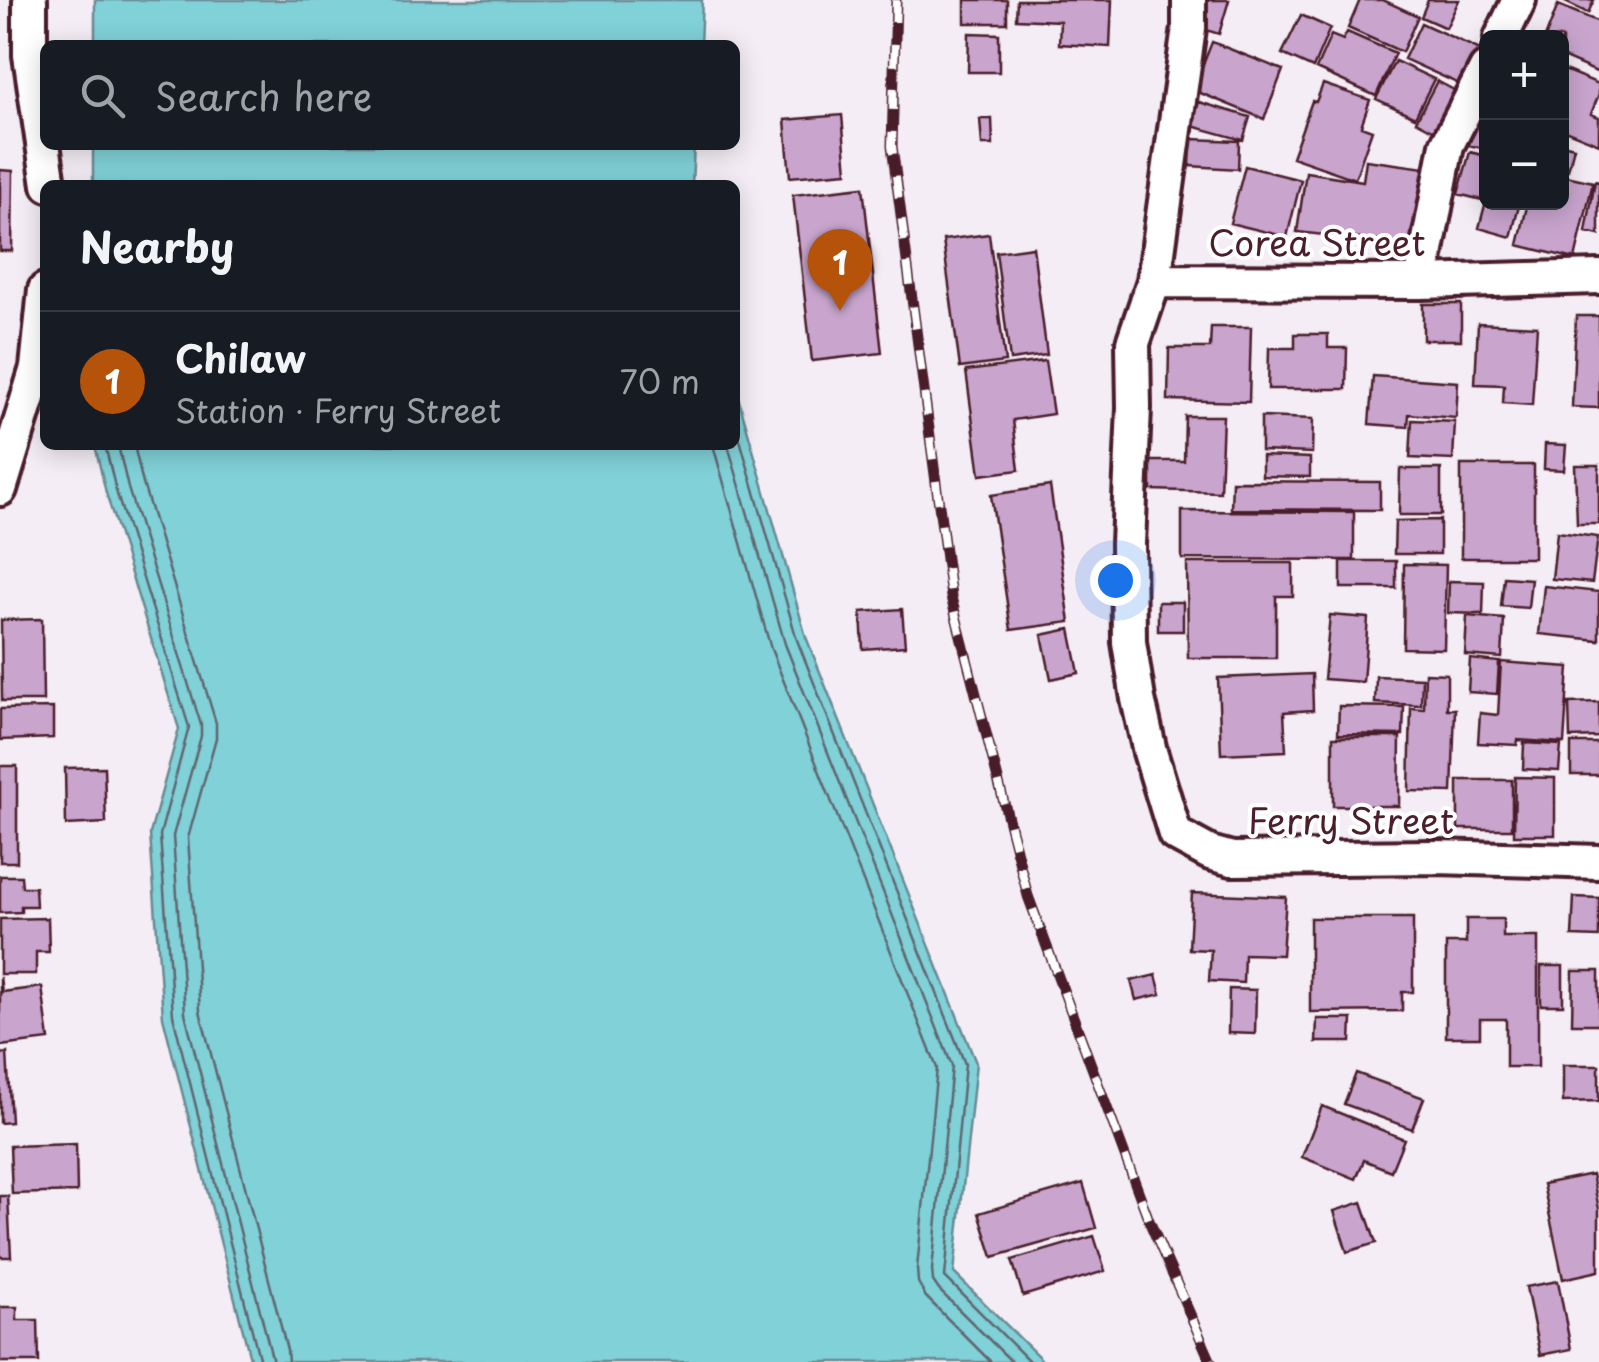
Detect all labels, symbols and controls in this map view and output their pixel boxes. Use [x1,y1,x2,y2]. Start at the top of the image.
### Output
map controls [1479,30,1569,210]
button: + [1479,30,1569,120]
search box [40,40,740,150]
text: Search here [155,67,372,124]
icon: search [75,68,130,123]
button: − [1479,120,1569,210]
text: Nearby [80,214,234,277]
street label: Corea Street [1208,215,1426,268]
pin: 1 [808,228,872,311]
text: Chilaw [175,329,306,386]
text: 1 [105,357,120,405]
text: 70 m [620,357,700,405]
text: Station · Ferry Street [175,386,501,434]
your location [1090,555,1141,606]
street label: Ferry Street [1248,793,1454,846]

